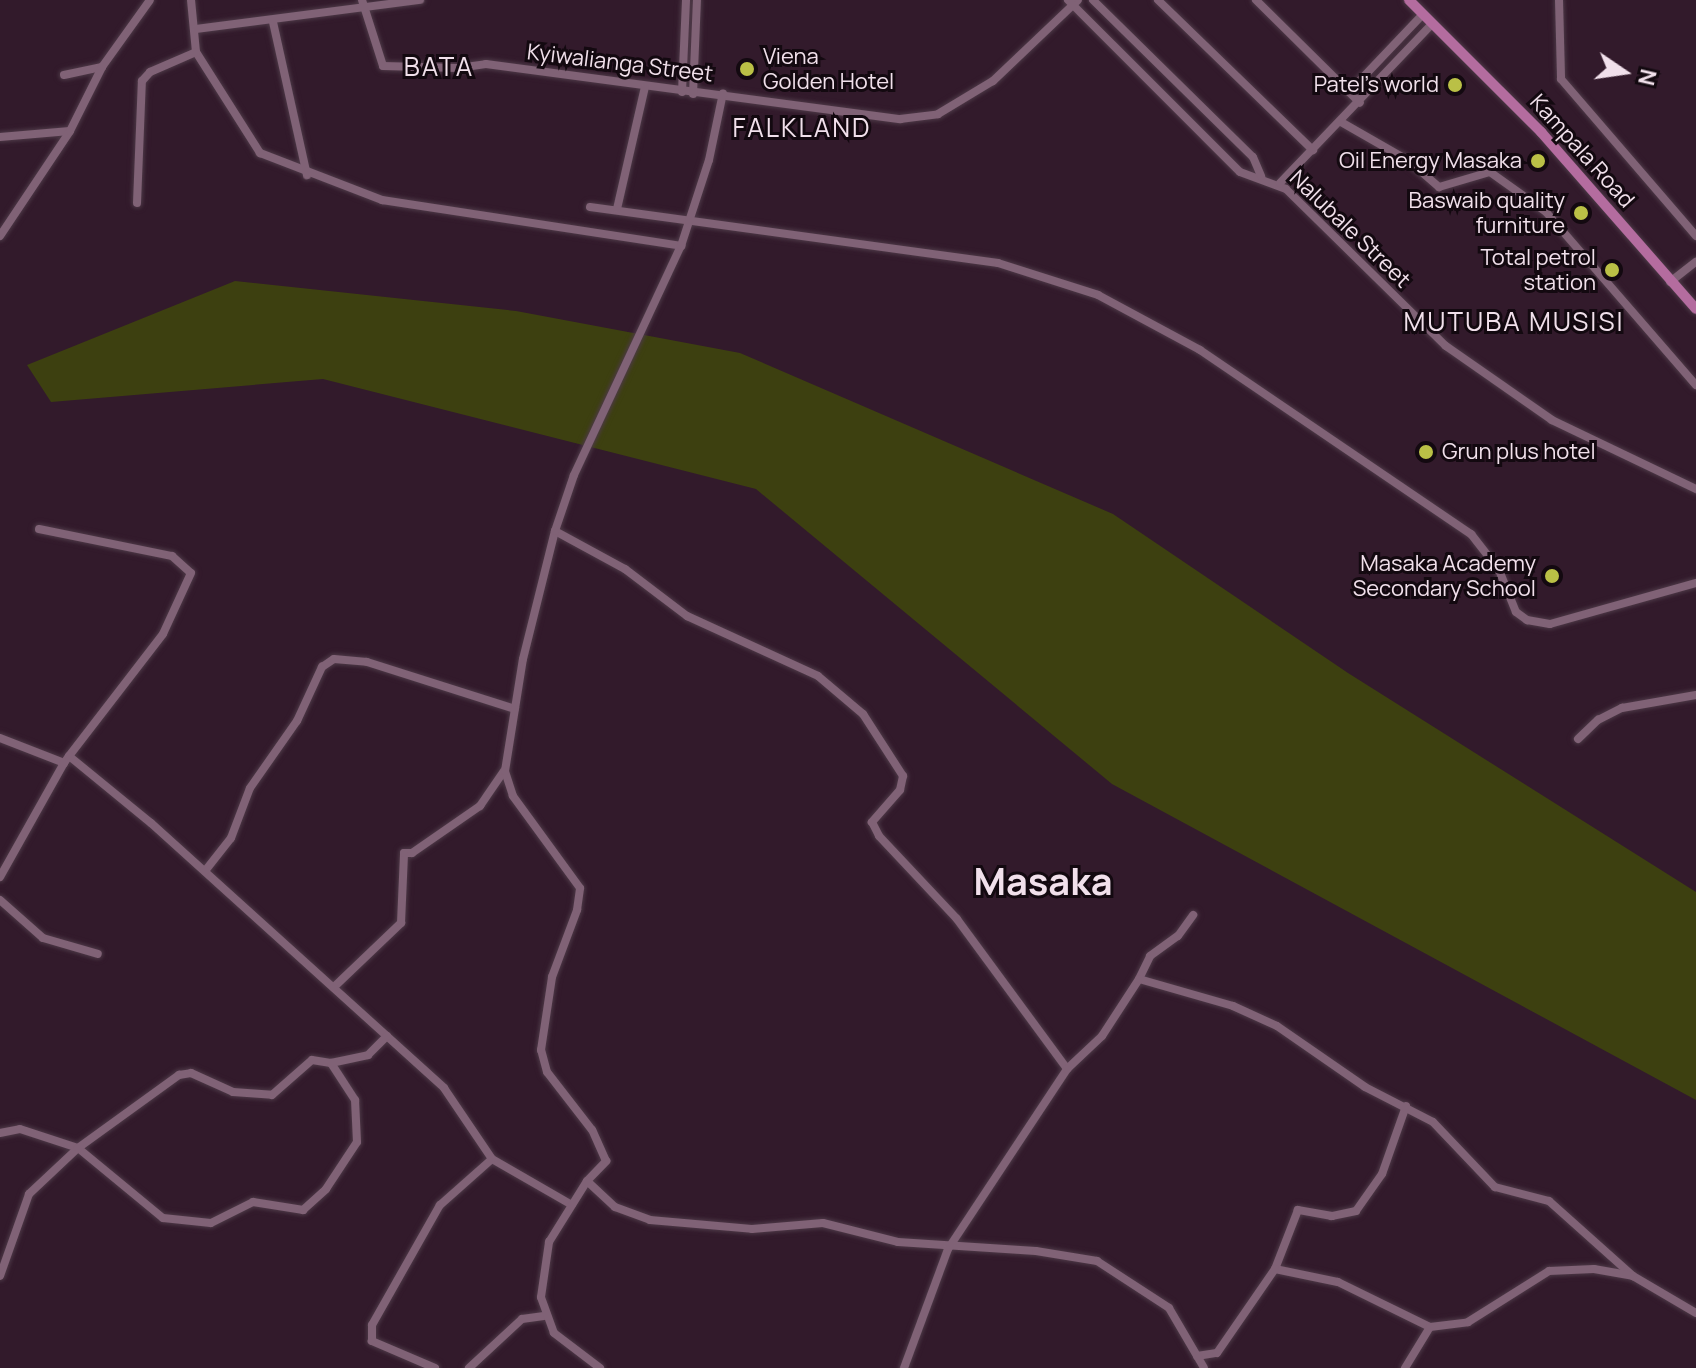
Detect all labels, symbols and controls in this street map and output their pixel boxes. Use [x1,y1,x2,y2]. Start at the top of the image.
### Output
north arrow [1584,32,1664,112]
street label: Kyiwalianga Street [526,38,714,88]
place label: Viena Golden Hotel [763,43,894,94]
district label: BATA [404,51,474,83]
marker: Viena Golden Hotel [738,60,756,78]
text: N [1631,66,1664,88]
place label: Patel's world [1314,72,1439,98]
marker: Patel's world [1446,76,1464,94]
street label: Kampala Road [1524,89,1640,213]
district label: FALKLAND [732,112,872,144]
place label: Oil Energy Masaka [1339,148,1522,174]
marker: Oil Energy Masaka [1529,152,1547,170]
street label: Nalubale Street [1284,165,1416,293]
place label: Baswaib quality furniture [1408,187,1565,238]
marker: Baswaib quality furniture [1572,204,1590,222]
place label: Total petrol station [1481,244,1596,296]
marker: Total petrol station [1603,261,1621,279]
district label: MUTUBA MUSISI [1404,306,1624,338]
place label: Grun plus hotel [1442,439,1596,465]
marker: Grun plus hotel [1417,443,1435,461]
place label: Masaka Academy Secondary School [1353,550,1536,602]
marker: Masaka Academy Secondary School [1543,567,1561,585]
district label: Masaka [973,858,1113,904]

